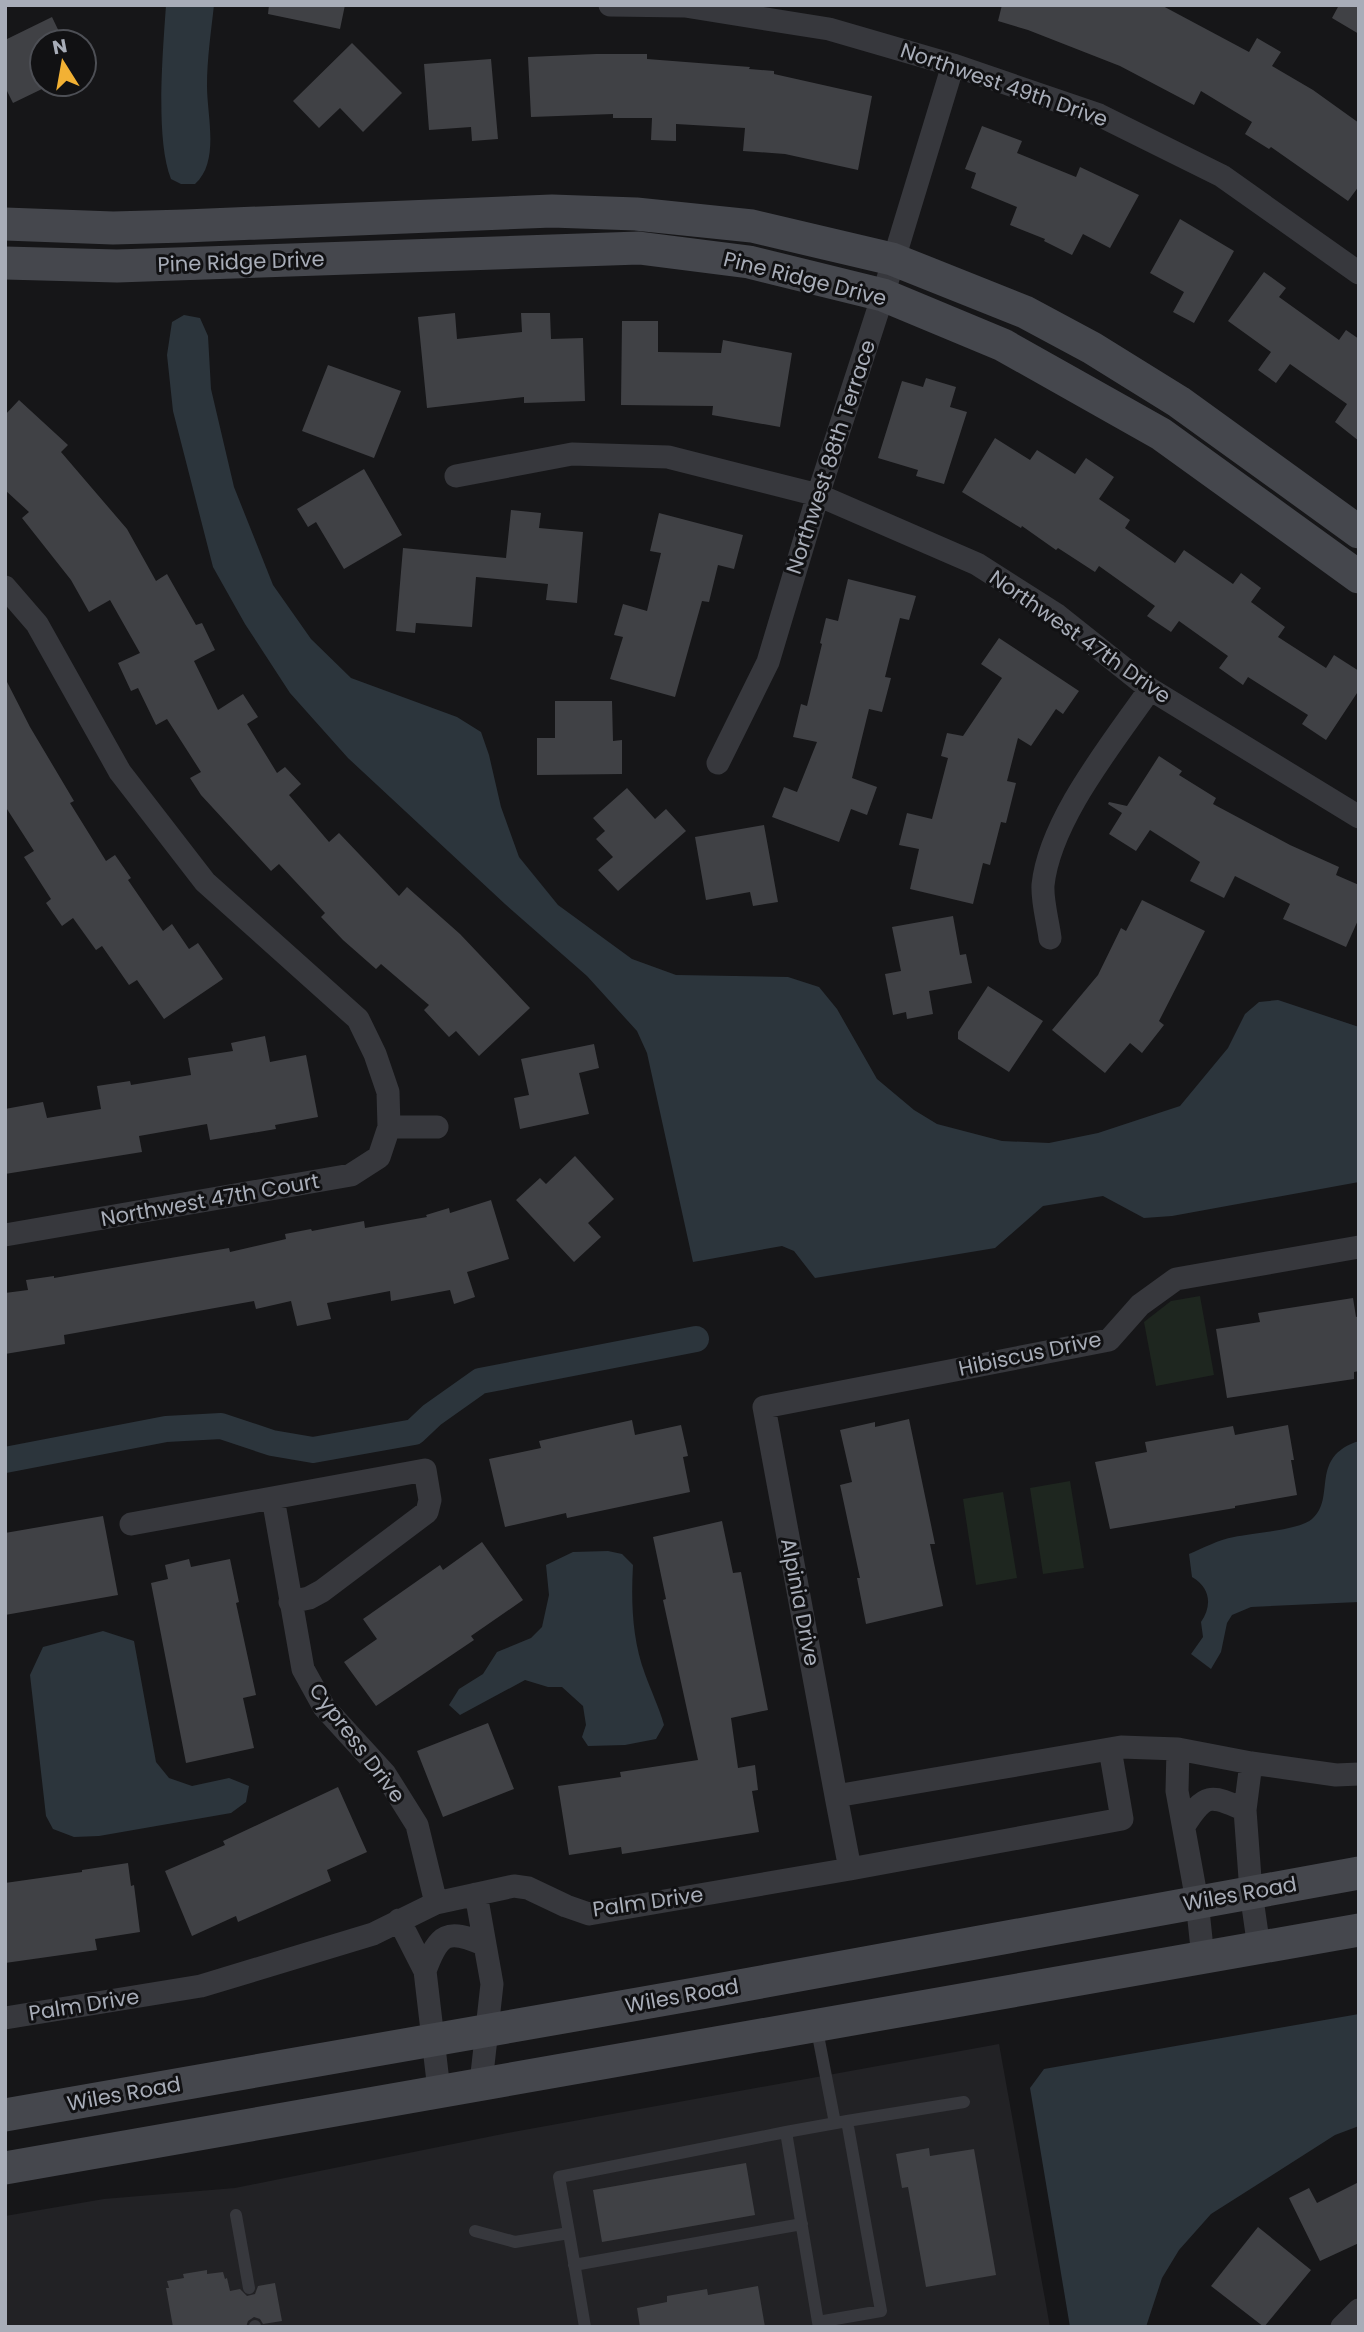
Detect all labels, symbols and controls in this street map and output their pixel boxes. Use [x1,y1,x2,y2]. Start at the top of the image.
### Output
north arrow [28,28,98,98]
text: N [50,32,69,61]
street label: Northwest 49th Drive [897,35,1112,134]
street label: Pine Ridge Drive [157,244,325,279]
street label: Pine Ridge Drive [721,244,890,313]
street label: Northwest 88th Terrace [779,336,882,578]
street label: Northwest 47th Drive [984,563,1177,710]
street label: Northwest 47th Court [98,1166,322,1233]
street label: Hibiscus Drive [956,1324,1104,1383]
street label: Alpinia Drive [774,1535,827,1668]
street label: Cypress Drive [303,1677,412,1809]
street label: Wiles Road [1181,1869,1299,1918]
street label: Palm Drive [591,1879,705,1924]
street label: Wiles Road [623,1971,741,2020]
street label: Palm Drive [27,1981,141,2028]
street label: Wiles Road [65,2069,183,2118]

